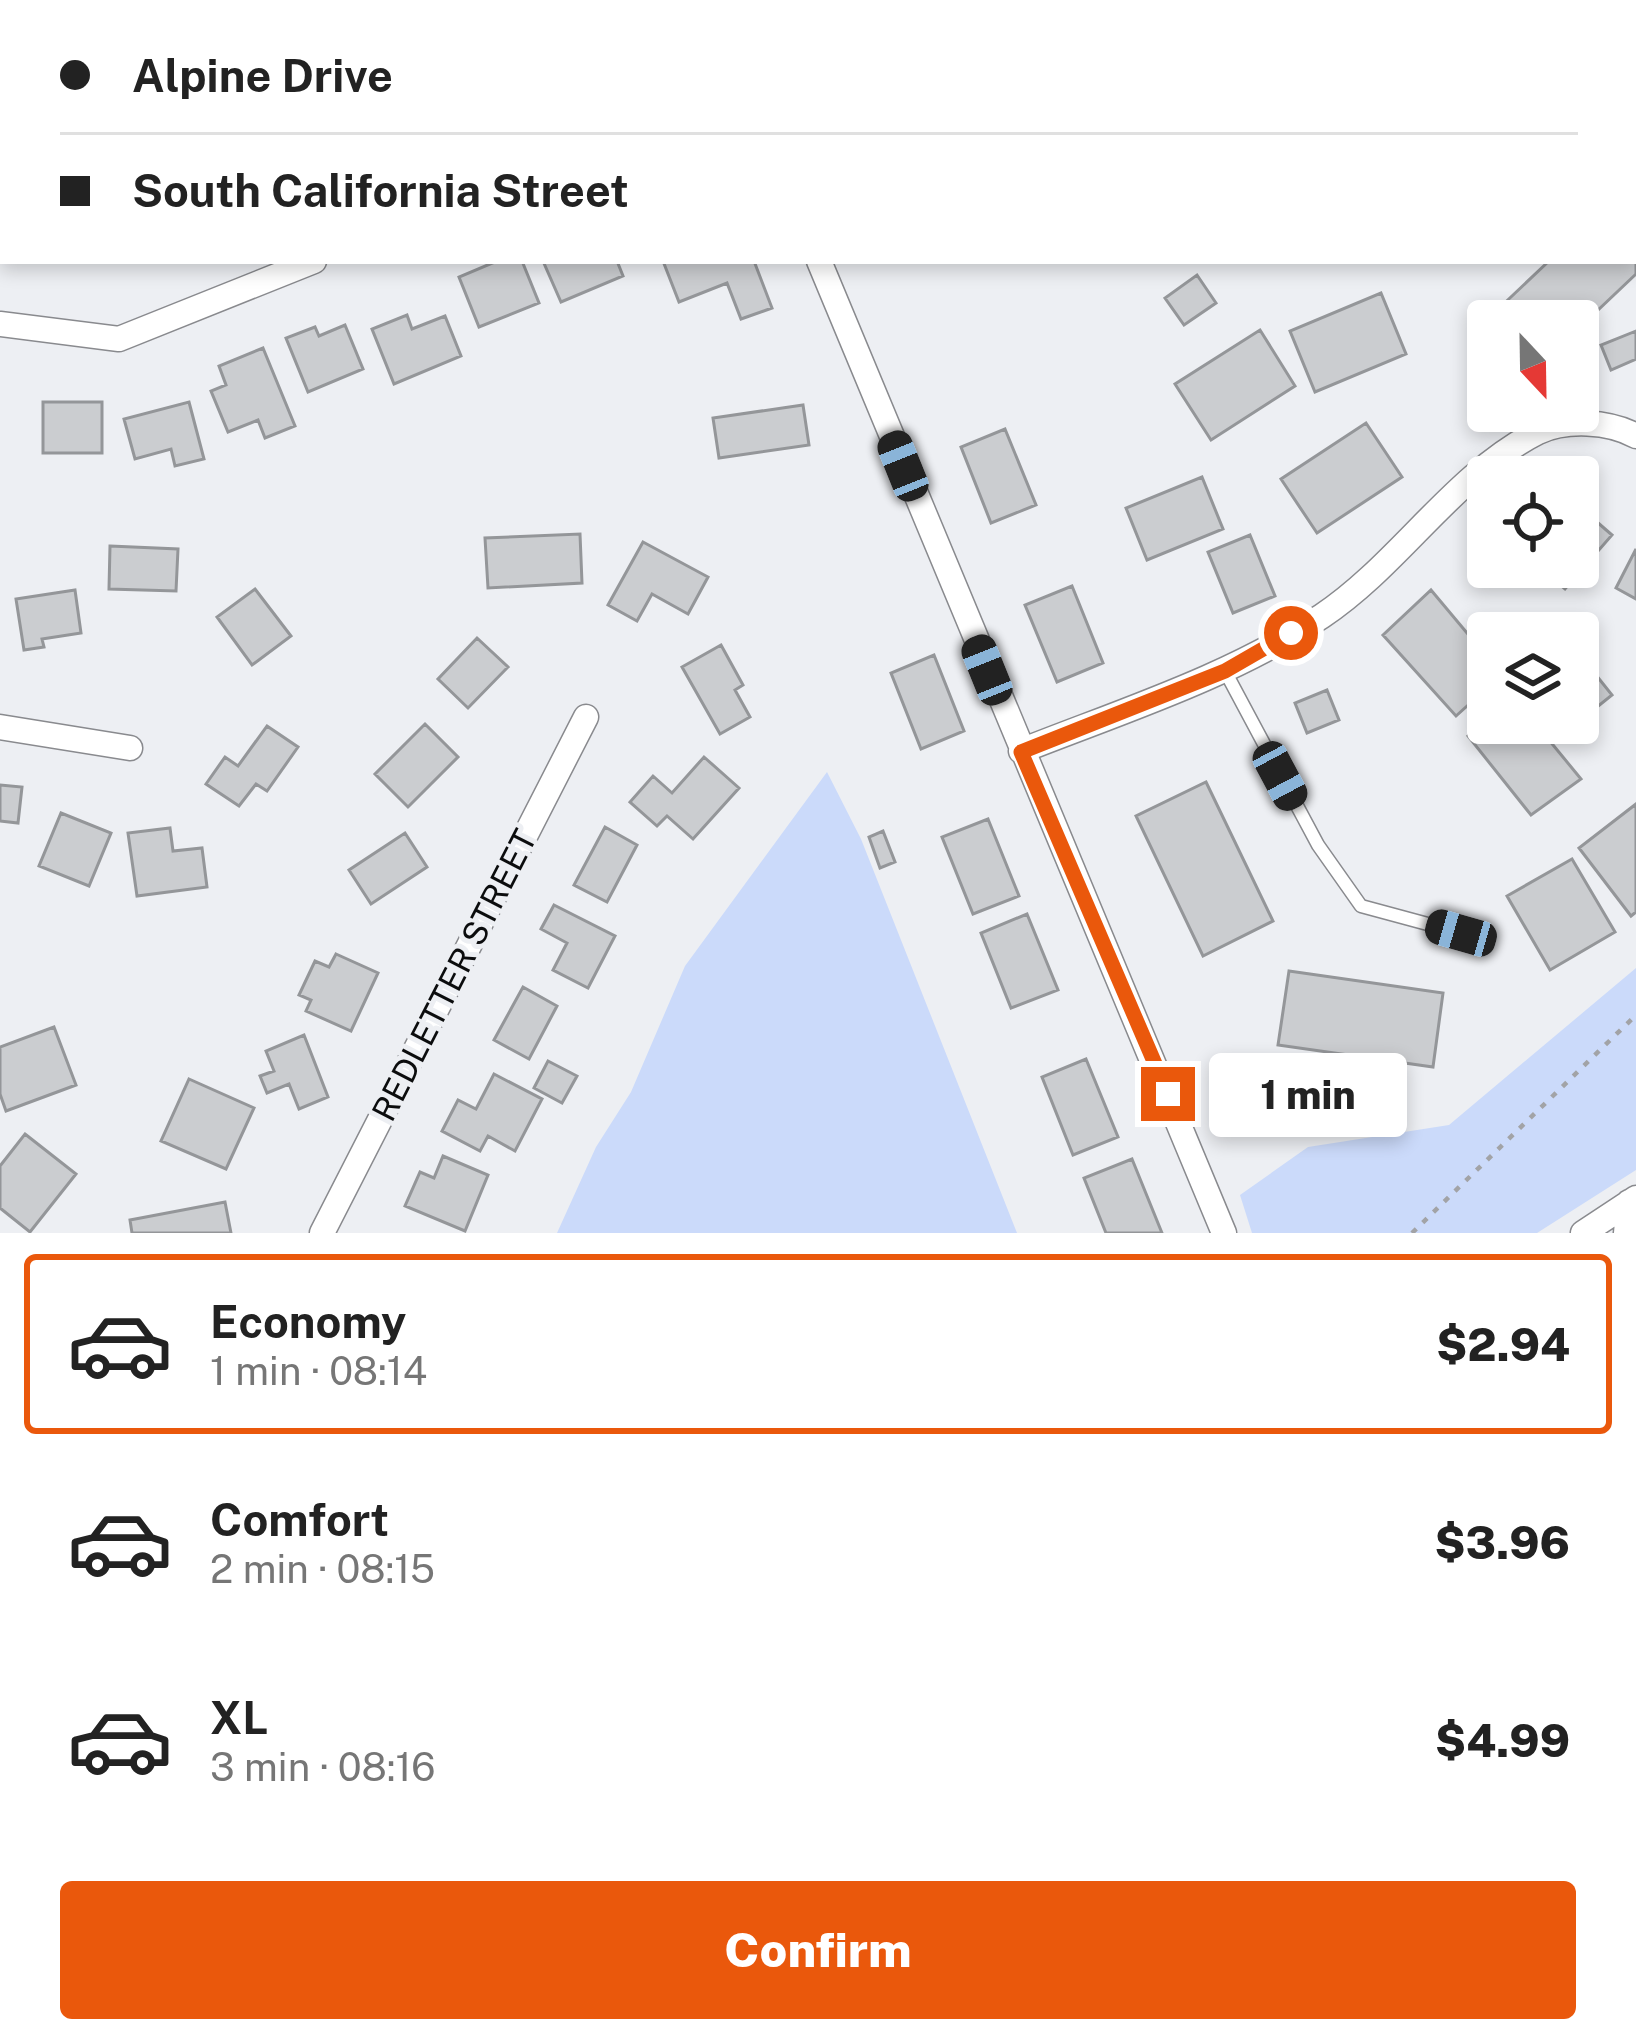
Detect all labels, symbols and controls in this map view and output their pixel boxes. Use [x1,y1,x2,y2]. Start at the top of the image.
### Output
text: Alpine Drive [132,49,393,102]
text: South California Street [132,164,629,217]
north arrow [1467,300,1599,432]
map controls [1467,300,1599,744]
car [873,426,933,506]
button: locate [1467,456,1599,588]
route start [1264,606,1318,660]
button: layers [1467,612,1599,744]
car [957,630,1017,710]
car [1247,736,1313,816]
street label: REDLETTER STREET [364,823,544,1127]
car [1421,906,1501,960]
callout: 1 min [1210,1052,1408,1136]
route end [1141,1067,1195,1121]
text: 1 min [1260,1072,1356,1118]
icon: car [66,1290,174,1398]
text: Economy [210,1295,406,1348]
text: $2.94 [1436,1318,1570,1371]
text: 1 min · 08:14 [210,1348,427,1394]
icon: car [66,1488,174,1596]
text: Comfort [210,1493,389,1546]
text: $3.96 [1434,1516,1570,1569]
text: 2 min · 08:15 [210,1546,435,1592]
icon: car [66,1686,174,1794]
text: XL [210,1691,268,1744]
text: $4.99 [1435,1714,1570,1767]
text: 3 min · 08:16 [210,1744,436,1790]
button: Confirm [60,1881,1576,2019]

